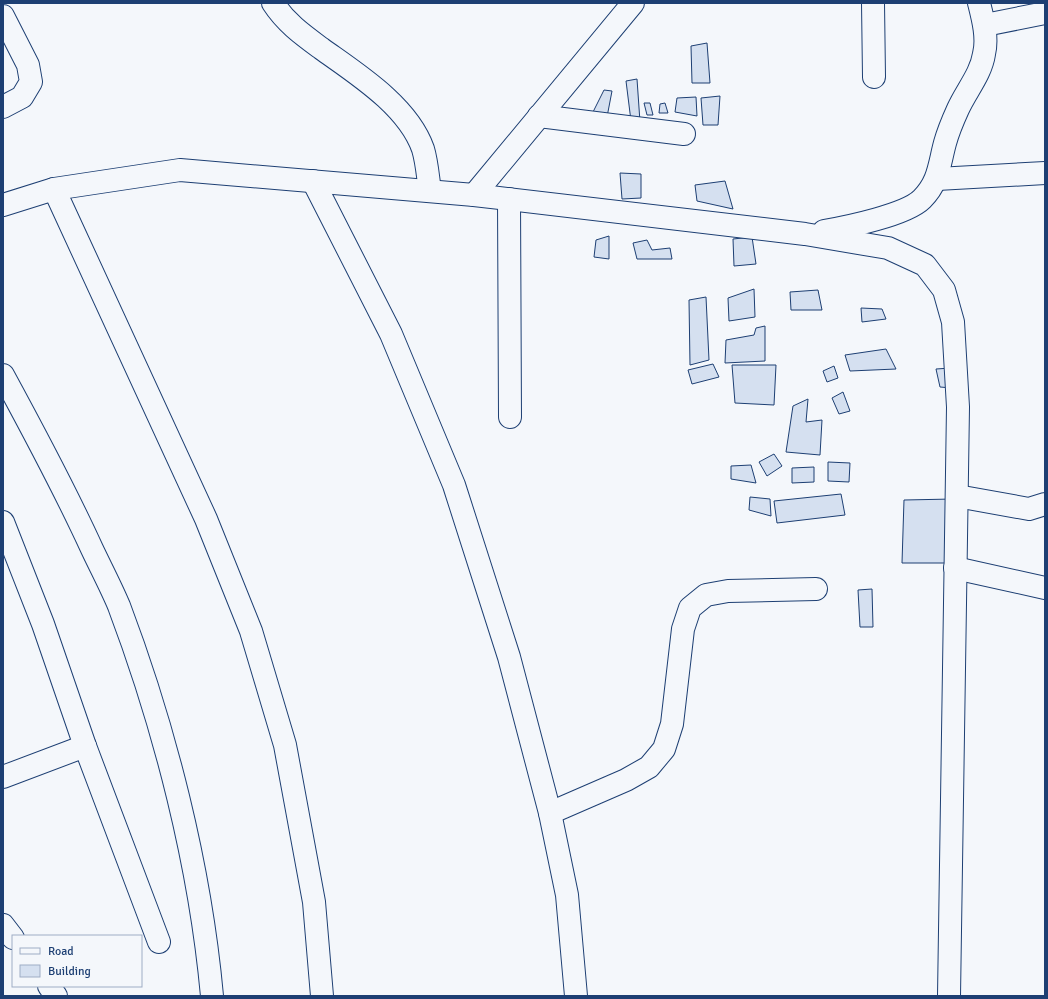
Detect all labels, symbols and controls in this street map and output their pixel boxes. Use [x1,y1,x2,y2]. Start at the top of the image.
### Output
legend [12,935,142,987]
text: Road [48,944,74,959]
text: Building [48,964,91,979]

